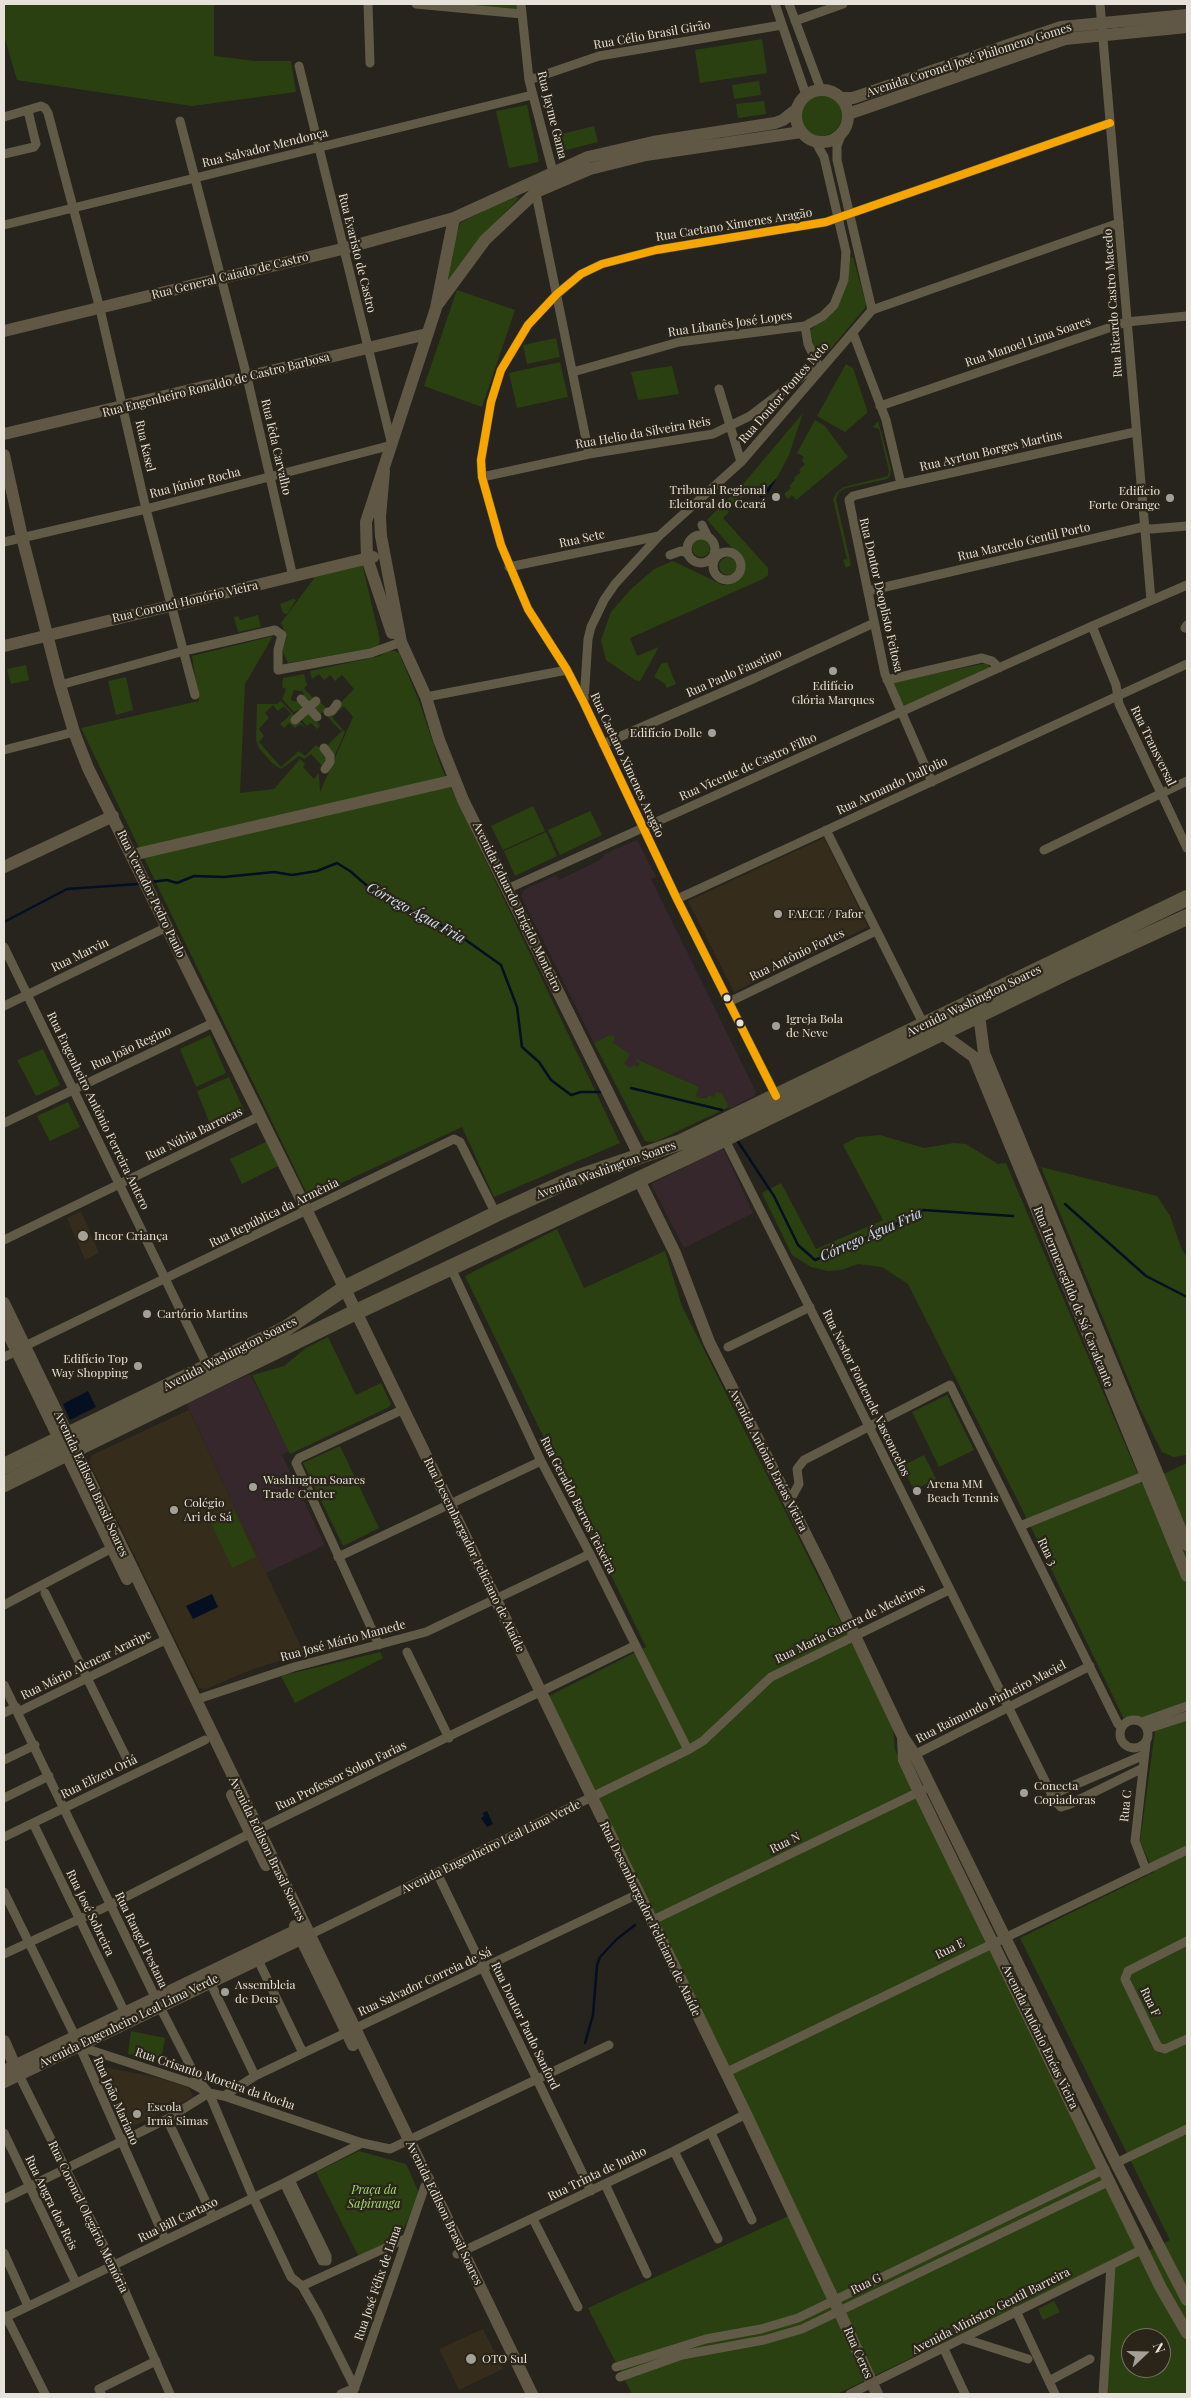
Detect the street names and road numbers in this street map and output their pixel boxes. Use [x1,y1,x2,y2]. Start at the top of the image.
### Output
street label: Rua Célio Brasil Girão [592,18,712,52]
street label: Avenida Coronel José Philomeno Gomes [865,20,1073,100]
street label: Rua Jayme Gama [534,70,570,160]
street label: Rua Salvador Mendonça [201,125,329,171]
street label: Rua Evaristo de Castro [335,192,379,314]
street label: Rua Caetano Ximenes Aragão [655,206,813,244]
street label: Rua Ricardo Castro Macedo [1101,228,1125,378]
street label: Rua General Caiado de Castro [150,250,310,302]
street label: Rua Libanês José Lopes [667,308,793,340]
street label: Rua Manoel Lima Soares [963,314,1093,370]
street label: Rua Doutor Pontes Neto [736,339,832,447]
street label: Rua Engenheiro Ronaldo de Castro Barbosa [101,350,331,420]
street label: Rua Iêda Carvalho [258,398,294,496]
street label: Rua Helio da Silveira Reis [574,414,712,452]
street label: Rua Kasel [132,419,158,473]
street label: Rua Ayrton Borges Martins [918,428,1064,474]
street label: Rua Júnior Rocha [148,465,242,501]
street label: Rua Doutor Deoplisto Feitosa [856,517,906,673]
street label: Rua Marcelo Gentil Porto [956,520,1092,564]
street label: Rua Sete [558,527,606,551]
street label: Rua Coronel Honório Vieira [111,578,259,626]
street label: Rua Paulo Faustino [684,645,784,701]
street label: Rua Caetano Ximenes Aragão [587,690,667,840]
street label: Rua Transversal [1127,704,1179,788]
street label: Rua Vicente de Castro Filho [677,730,819,804]
street label: Rua Armando Dall'olio [834,754,950,818]
street label: Avenida Eduardo Brígido Monteiro [470,820,564,994]
street label: Rua Vereador Pedro Paulo [114,828,188,960]
street label: Rua Antônio Fortes [747,926,847,984]
street label: Rua Marvin [49,935,111,975]
street label: Avenida Washington Soares [904,962,1044,1040]
street label: Rua Engenheiro Antônio Ferreira Antero [44,1010,152,1212]
street label: Rua João Regino [89,1023,173,1073]
street label: Rua Núbia Barrocas [143,1104,245,1164]
street label: Avenida Washington Soares [534,1138,678,1202]
street label: Rua República da Armênia [207,1175,341,1251]
street label: Rua Hermenegildo de Sá Cavalcante [1030,1205,1116,1389]
street label: Rua Nestor Fontenele Vasconcelos [819,1307,913,1479]
street label: Avenida Washington Soares [161,1314,299,1394]
street label: Avenida Antônio Enéas Vieira [726,1386,810,1534]
street label: Avenida Edilson Brasil Soares [51,1409,131,1559]
street label: Rua Geraldo Barros Teixeira [537,1434,619,1576]
street label: Rua Desembargador Feliciano de Ataíde [420,1455,528,1655]
street label: Rua 3 [1034,1536,1060,1568]
street label: Rua Maria Guerra de Medeiros [773,1581,927,1667]
street label: Rua José Mário Mamede [279,1617,407,1665]
street label: Rua Mário Alencar Araripe [18,1627,154,1703]
street label: Rua Raimundo Pinheiro Maciel [914,1658,1068,1746]
street label: Rua Professor Solon Farias [273,1738,409,1814]
street label: Rua Elizeu Oriá [58,1752,140,1802]
street label: Avenida Edilson Brasil Soares [226,1774,308,1924]
street label: Rua C [1117,1789,1135,1823]
street label: Avenida Engenheiro Leal Lima Verde [399,1797,583,1897]
street label: Rua Desembargador Feliciano de Ataíde [596,1819,704,2019]
street label: Rua N [767,1829,803,1857]
street label: Rua José Sobreira [63,1867,117,1959]
street label: Rua Rangel Pestana [112,1890,170,1990]
street label: Rua E [933,1936,967,1962]
street label: Rua Salvador Correia de Sá [356,1945,494,2019]
street label: Rua Doutor Paulo Sanford [488,1960,562,2092]
street label: Avenida Antônio Enéas Vieira [999,1963,1081,2111]
street label: Avenida Engenheiro Leal Lima Verde [37,1971,221,2071]
street label: Rua F [1137,1985,1163,2019]
street label: Rua Crisanto Moreira da Rocha [133,2045,297,2113]
street label: Rua João Mariano [90,2055,142,2147]
street label: Avenida Edilson Brasil Soares [403,2138,485,2288]
street label: Rua Coronel Olegário Memória [45,2139,131,2295]
street label: Rua Trinta de Junho [545,2144,649,2204]
street label: Rua Angra dos Reis [22,2153,80,2253]
street label: Rua Bill Cartaxo [136,2194,220,2246]
street label: Rua José Félix de Lima [352,2224,404,2342]
street label: Avenida Ministro Gentil Barreira [910,2265,1072,2357]
street label: Rua G [848,2270,884,2298]
street label: Rua Ceres [840,2325,876,2381]

